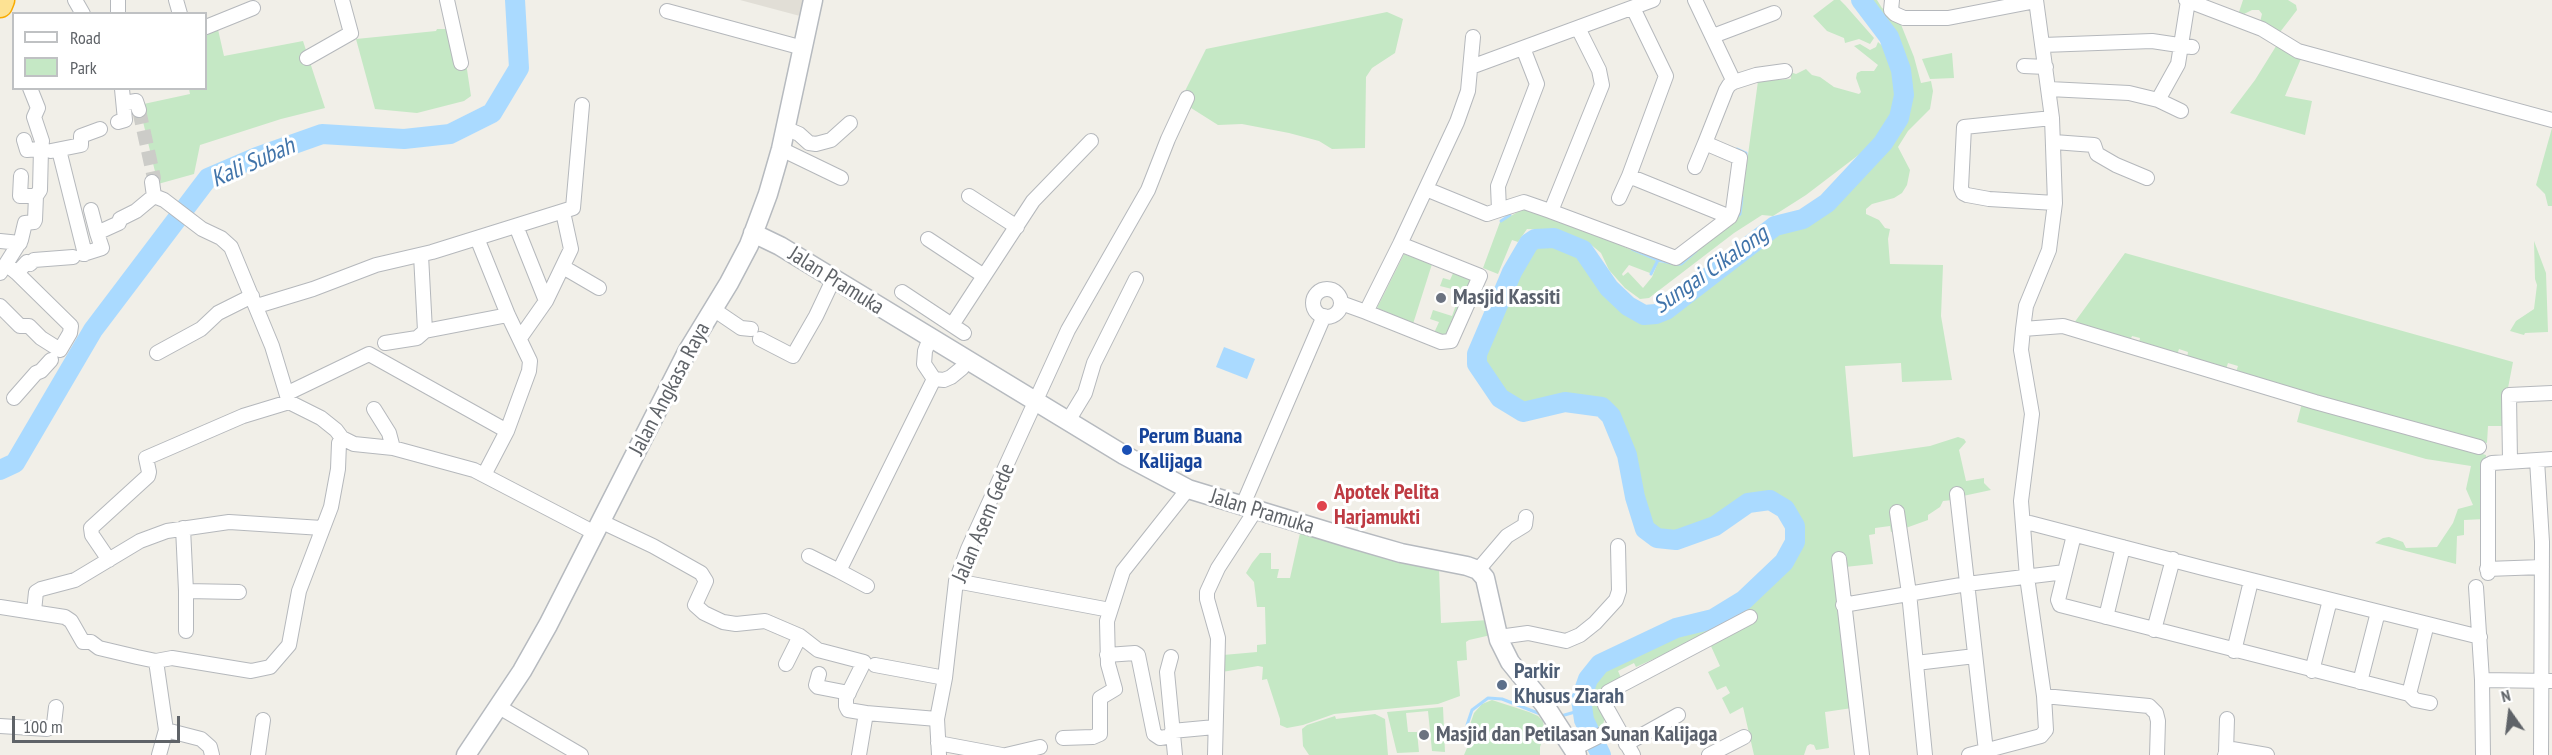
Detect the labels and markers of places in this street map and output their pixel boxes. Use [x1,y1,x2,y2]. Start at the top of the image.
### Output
place label: Masjid Kassiti [1453,285,1560,311]
marker: Masjid Kassiti [1434,291,1448,305]
place label: Perum Buana Kalijaga [1139,424,1242,476]
marker: Perum Buana Kalijaga [1120,443,1134,457]
place label: Apotek Pelita Harjamukti [1334,480,1439,532]
marker: Apotek Pelita Harjamukti [1315,499,1329,513]
place label: Parkir Khusus Ziarah [1514,659,1624,710]
marker: Parkir Khusus Ziarah [1495,678,1509,692]
place label: Masjid dan Petilasan Sunan Kalijaga [1436,722,1717,748]
marker: Masjid dan Petilasan Sunan Kalijaga [1417,728,1431,742]

